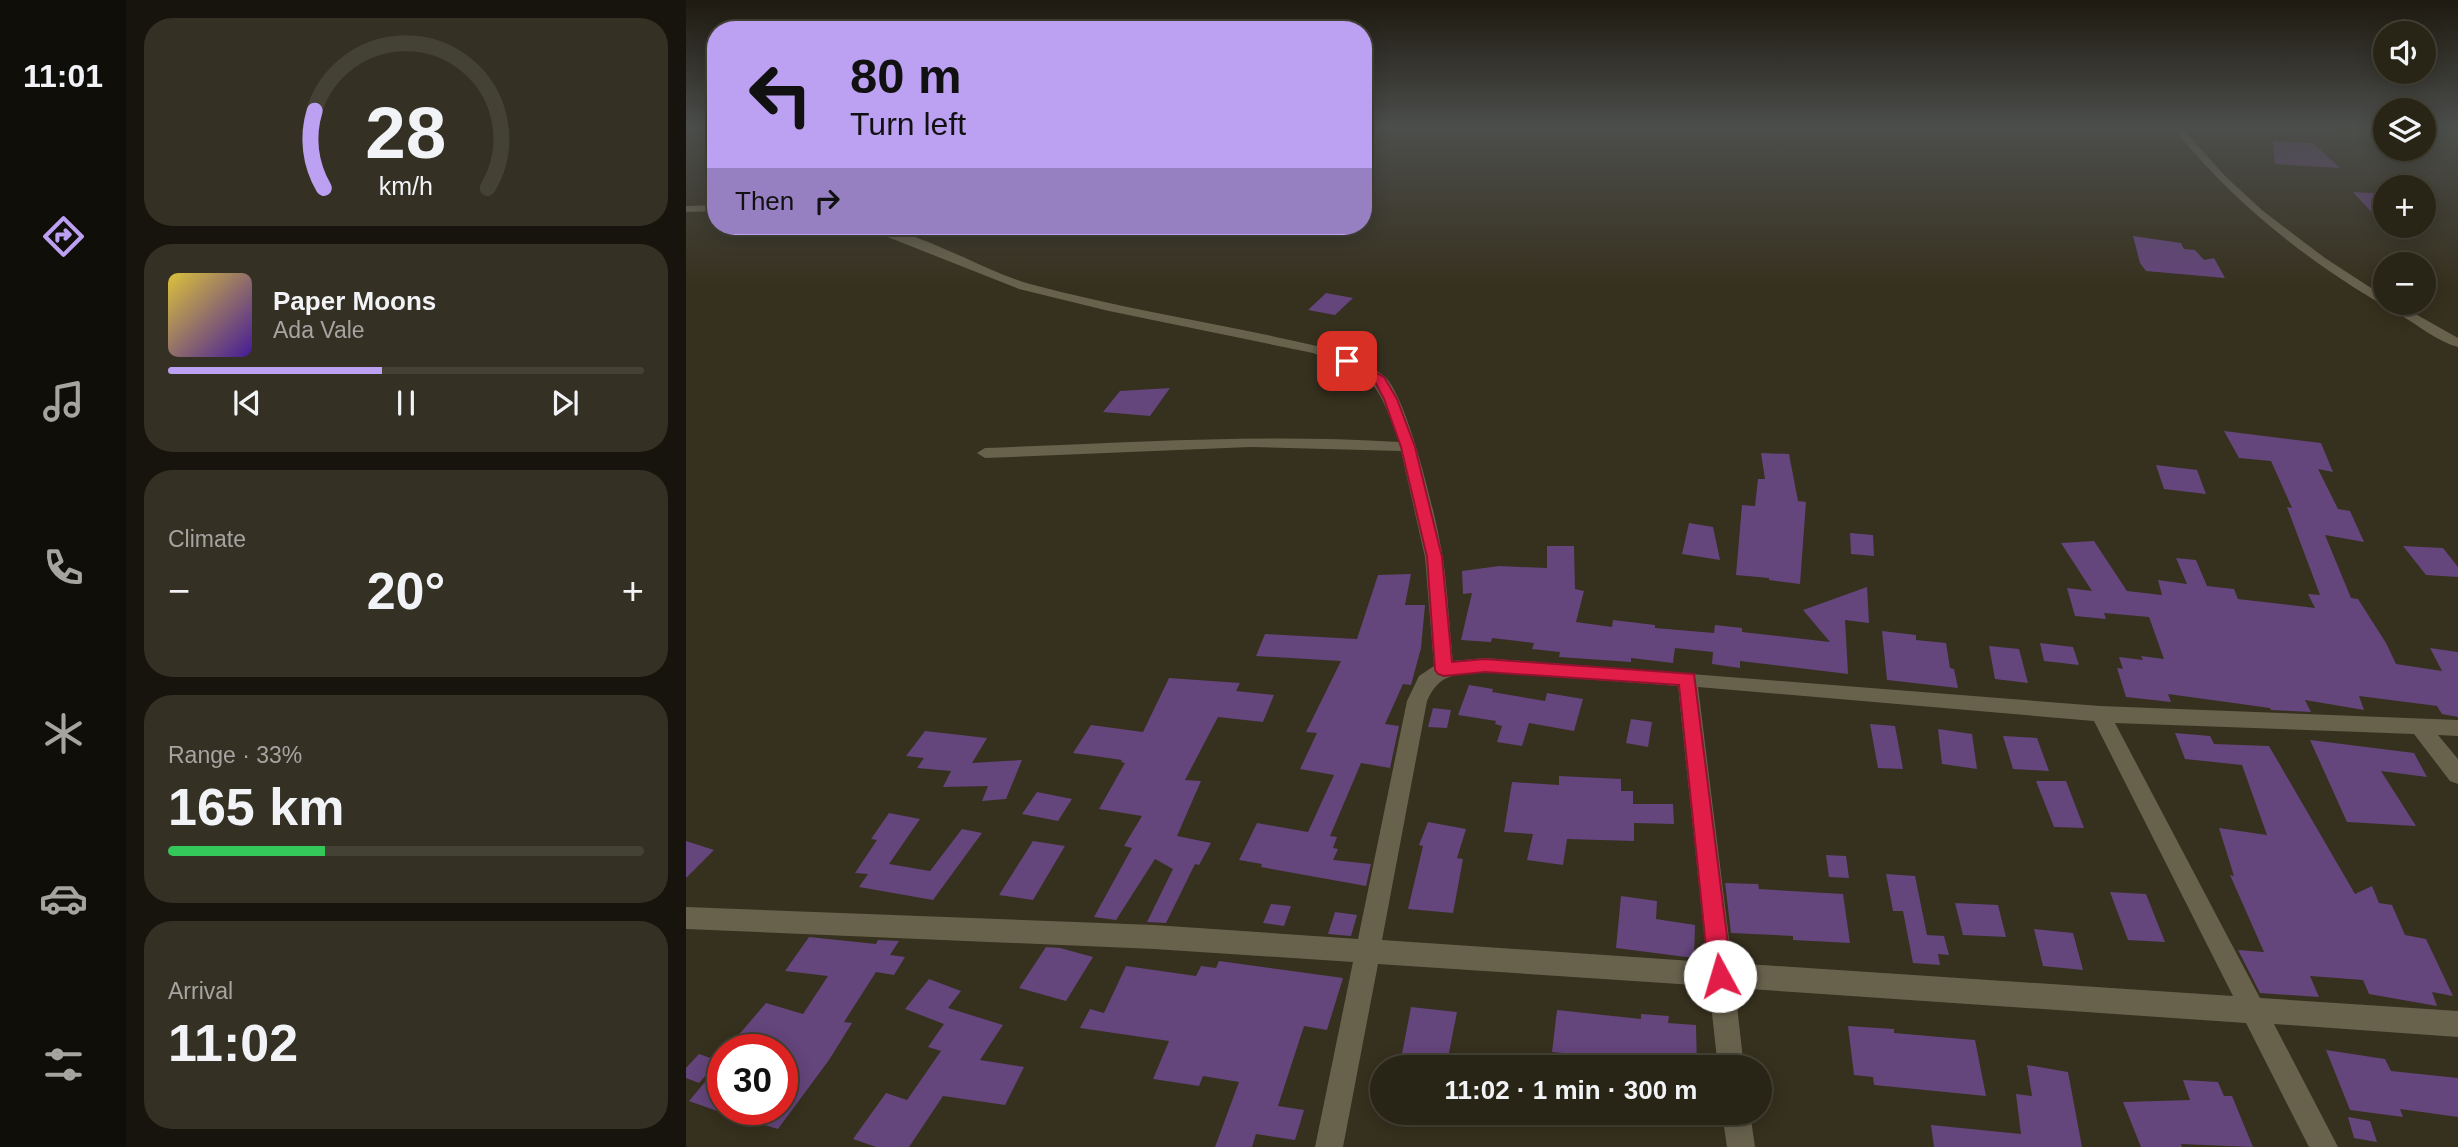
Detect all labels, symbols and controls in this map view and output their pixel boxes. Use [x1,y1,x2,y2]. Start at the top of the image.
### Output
map controls [2373,21,2436,315]
button: sound [2373,21,2436,84]
icon: left [735,49,826,140]
text: 80 m [850,49,962,103]
text: 11:01 [23,58,103,94]
text: 28 [366,92,446,173]
button: layers [2373,98,2436,161]
text: Turn left [850,106,966,142]
text: km/h [379,172,433,200]
button: + [2373,175,2436,238]
icon: right [808,182,846,220]
text: Then [735,186,794,216]
icon: directions [39,212,88,261]
button: − [2373,252,2436,315]
text: Paper Moons [273,286,436,316]
text: Ada Vale [273,317,365,343]
pin [1317,331,1377,391]
icon: arrive [1328,342,1366,380]
icon: music [39,377,88,426]
icon: previous [228,384,266,422]
icon: pause [387,384,425,422]
icon: next [546,384,584,422]
text: Climate [168,526,246,552]
icon: phone [39,543,88,592]
text: 20° [367,562,445,620]
text: − [168,570,190,612]
text: + [622,570,644,612]
icon: climate [39,709,88,758]
text: Range · 33% [168,742,302,768]
text: 165 km [168,778,344,836]
icon: car [39,874,88,923]
position arrow [1683,939,1757,1013]
text: Arrival [168,978,233,1004]
text: 11:02 [168,1014,298,1072]
speed limit sign: 30 [707,1034,798,1125]
icon: filters [39,1040,88,1089]
text: 11:02 · 1 min · 300 m [1445,1075,1697,1105]

